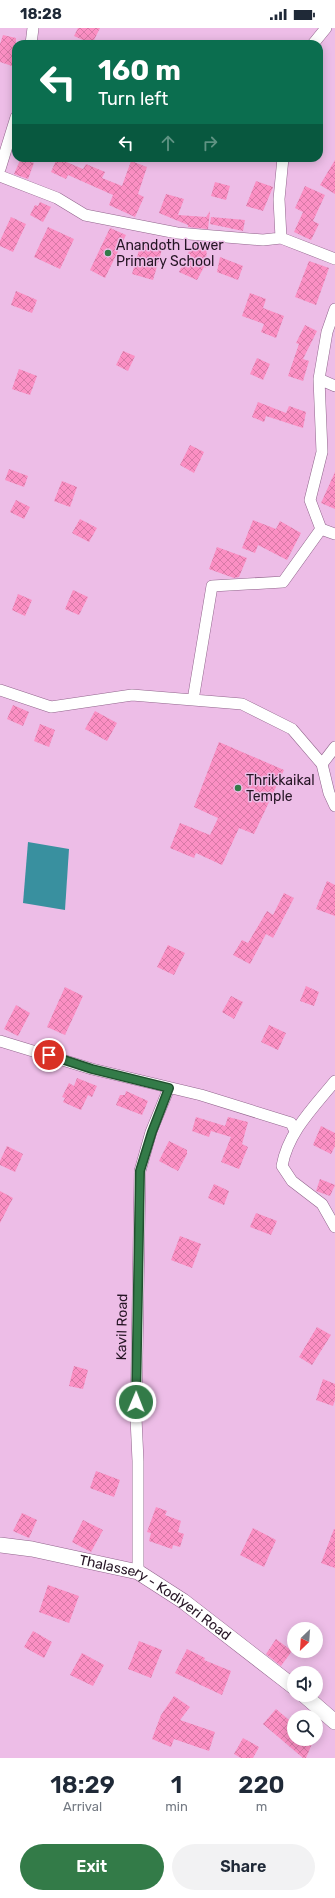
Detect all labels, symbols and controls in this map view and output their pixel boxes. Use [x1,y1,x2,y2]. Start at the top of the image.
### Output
text: 18:28 [20,5,62,23]
text: 160 m [98,54,181,87]
icon: left [32,56,84,108]
text: Turn left [98,88,168,110]
icon: left [115,132,137,154]
icon: ahead [157,132,179,154]
icon: right [199,132,221,154]
place label: Anandoth Lower Primary School [116,237,224,270]
marker: Anandoth Lower Primary School [103,248,113,258]
place label: Thrikkaikal Temple [246,772,315,805]
marker: Thrikkaikal Temple [233,783,243,793]
pin [32,1038,66,1072]
icon: arrive [38,1044,60,1066]
street label: Kavil Road [113,1293,131,1361]
position arrow [115,1381,157,1423]
street label: Thalassery - Kodiyeri Road [78,1551,235,1644]
north arrow [287,1622,323,1658]
map controls [287,1622,323,1746]
button: sound [287,1666,323,1702]
button: search [287,1710,323,1746]
text: 18:29 [50,1771,115,1799]
text: 1 [171,1771,182,1799]
text: 220 [238,1771,285,1799]
text: Arrival [63,1799,102,1814]
text: min [165,1799,188,1814]
text: m [256,1799,267,1814]
button: Exit [20,1844,164,1890]
button: Share [172,1844,315,1890]

